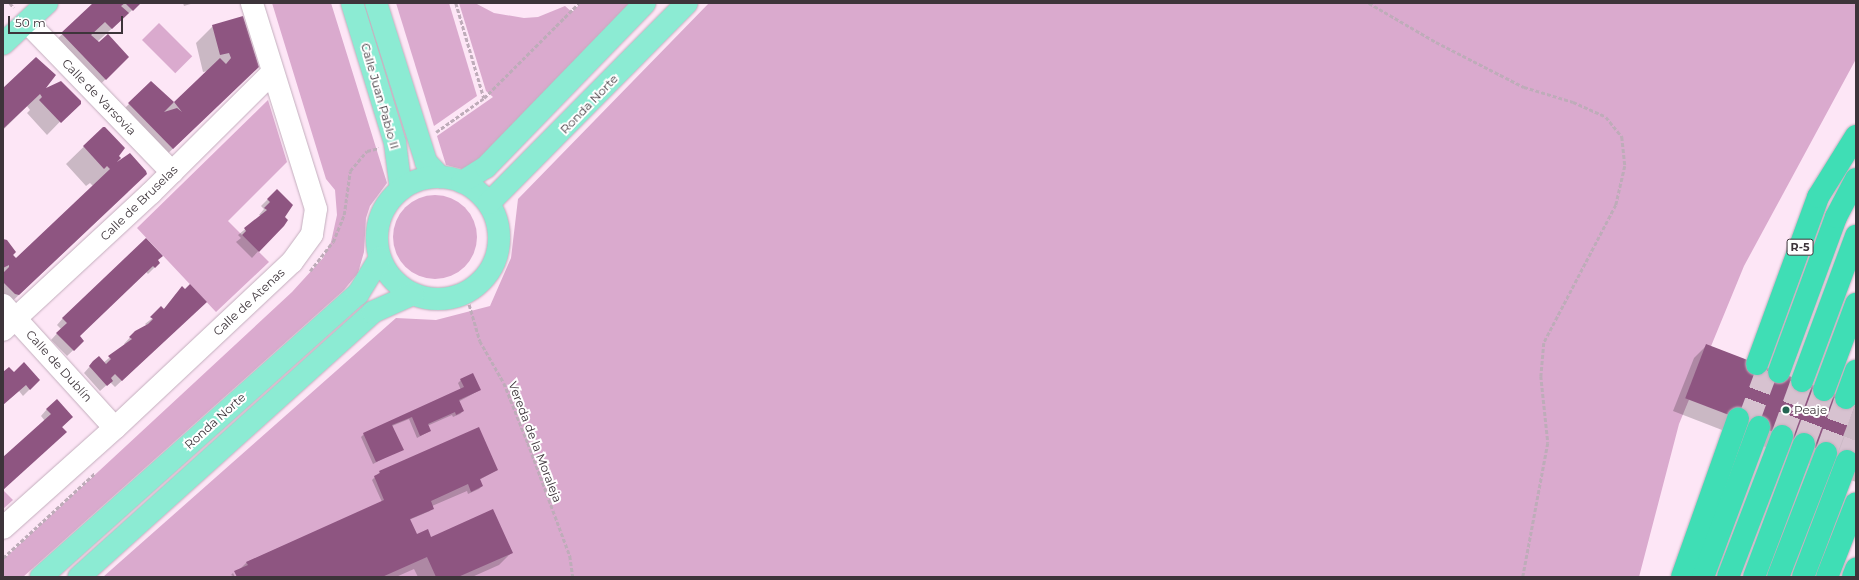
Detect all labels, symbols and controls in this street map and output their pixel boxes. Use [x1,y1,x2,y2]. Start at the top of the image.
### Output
scale bar [10,8,125,34]
text: 50 m [15,15,46,30]
street label: Calle Juan Pablo II [358,41,402,151]
street label: Calle de Varsovia [59,56,139,138]
street label: Ronda Norte [557,71,621,137]
street label: Calle de Bruselas [97,162,181,244]
road number: R-5 [1786,238,1814,256]
street label: Calle de Atenas [210,265,288,339]
street label: Calle de Dublín [23,327,95,405]
street label: Vereda de la Moraleja [505,380,565,504]
street label: Ronda Norte [182,390,248,452]
place label: Peaje [1794,403,1827,417]
marker: Peaje [1781,405,1791,415]

